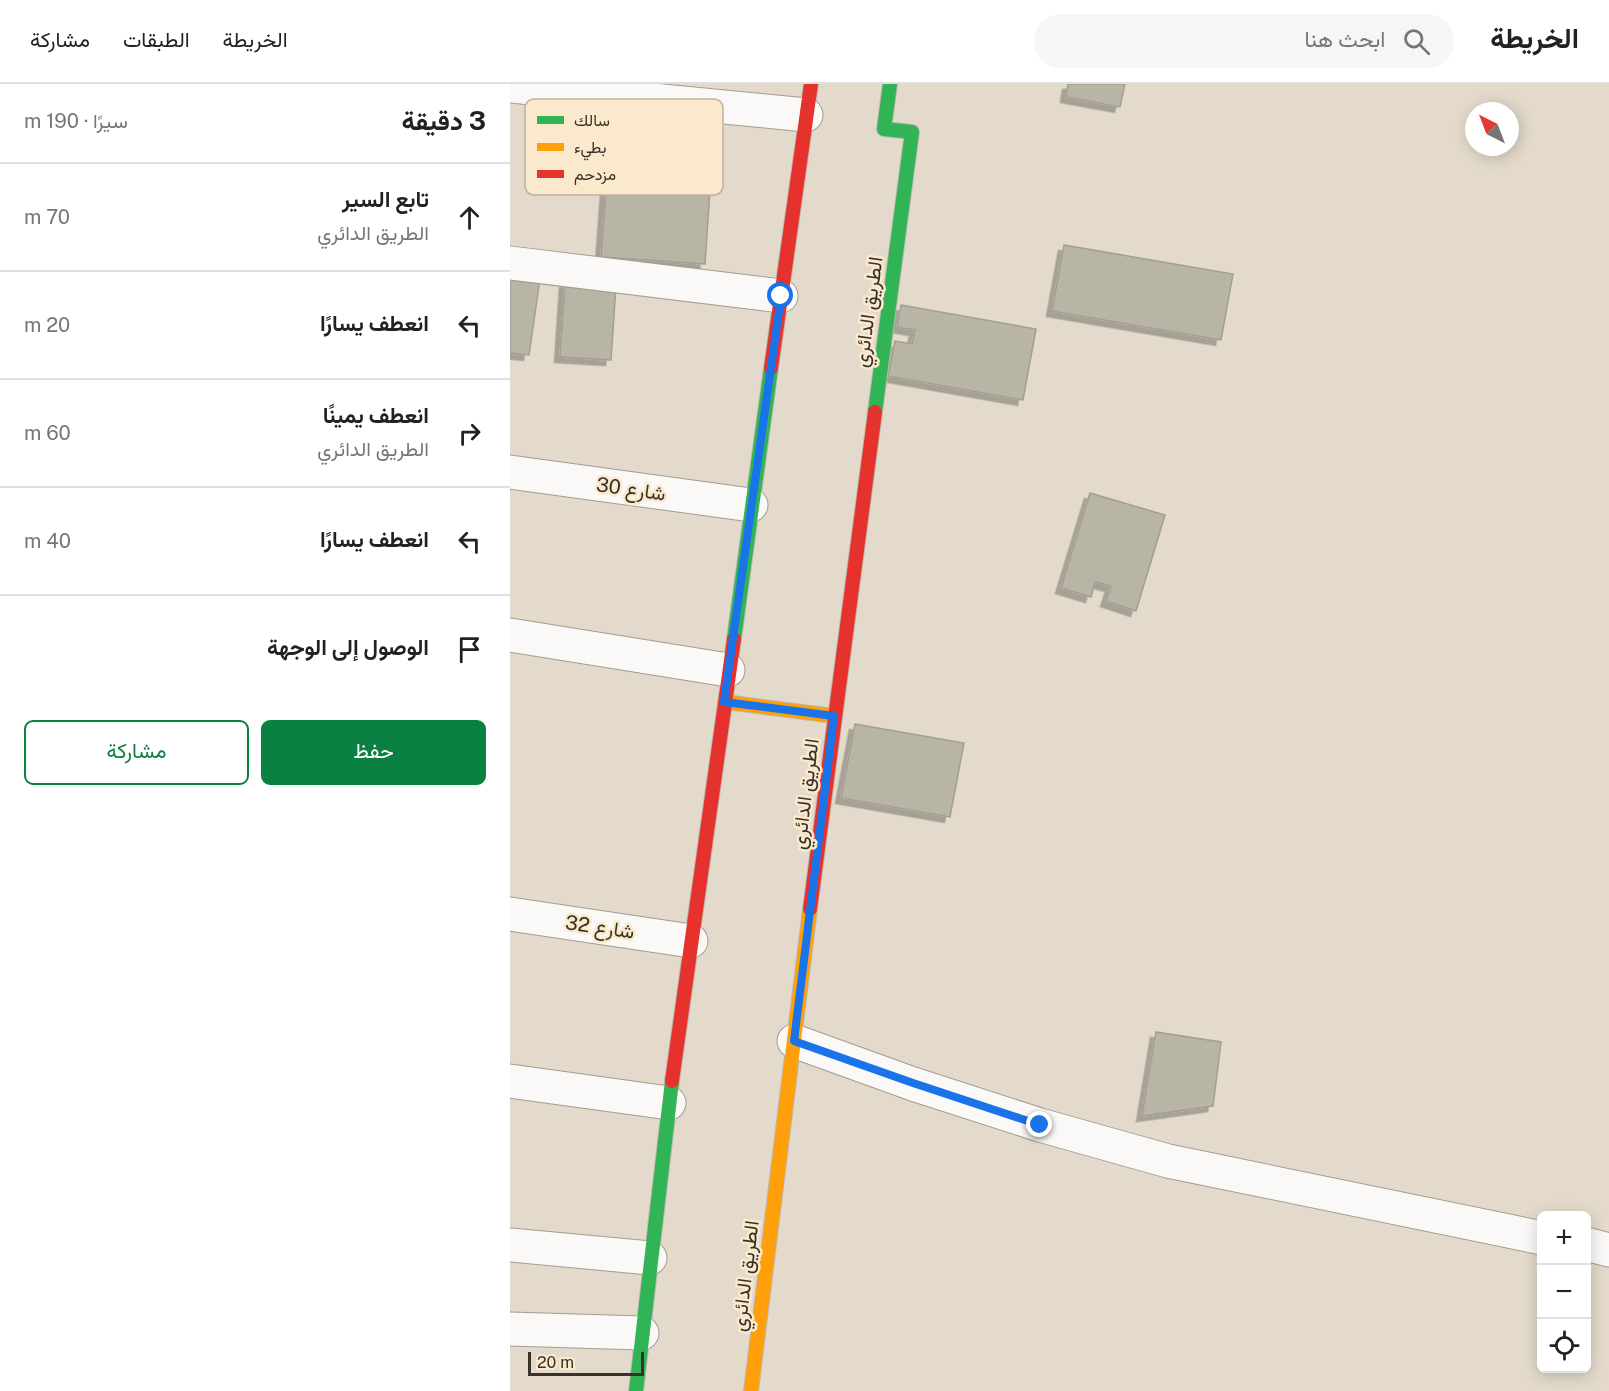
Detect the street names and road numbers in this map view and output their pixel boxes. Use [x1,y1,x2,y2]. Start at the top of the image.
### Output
street label: الطريق الدائري [848,255,893,370]
street label: شارع 30 [594,472,667,508]
street label: الطريق الدائري [786,737,829,852]
street label: شارع 32 [564,910,636,946]
street label: الطريق الدائري [726,1219,769,1334]

